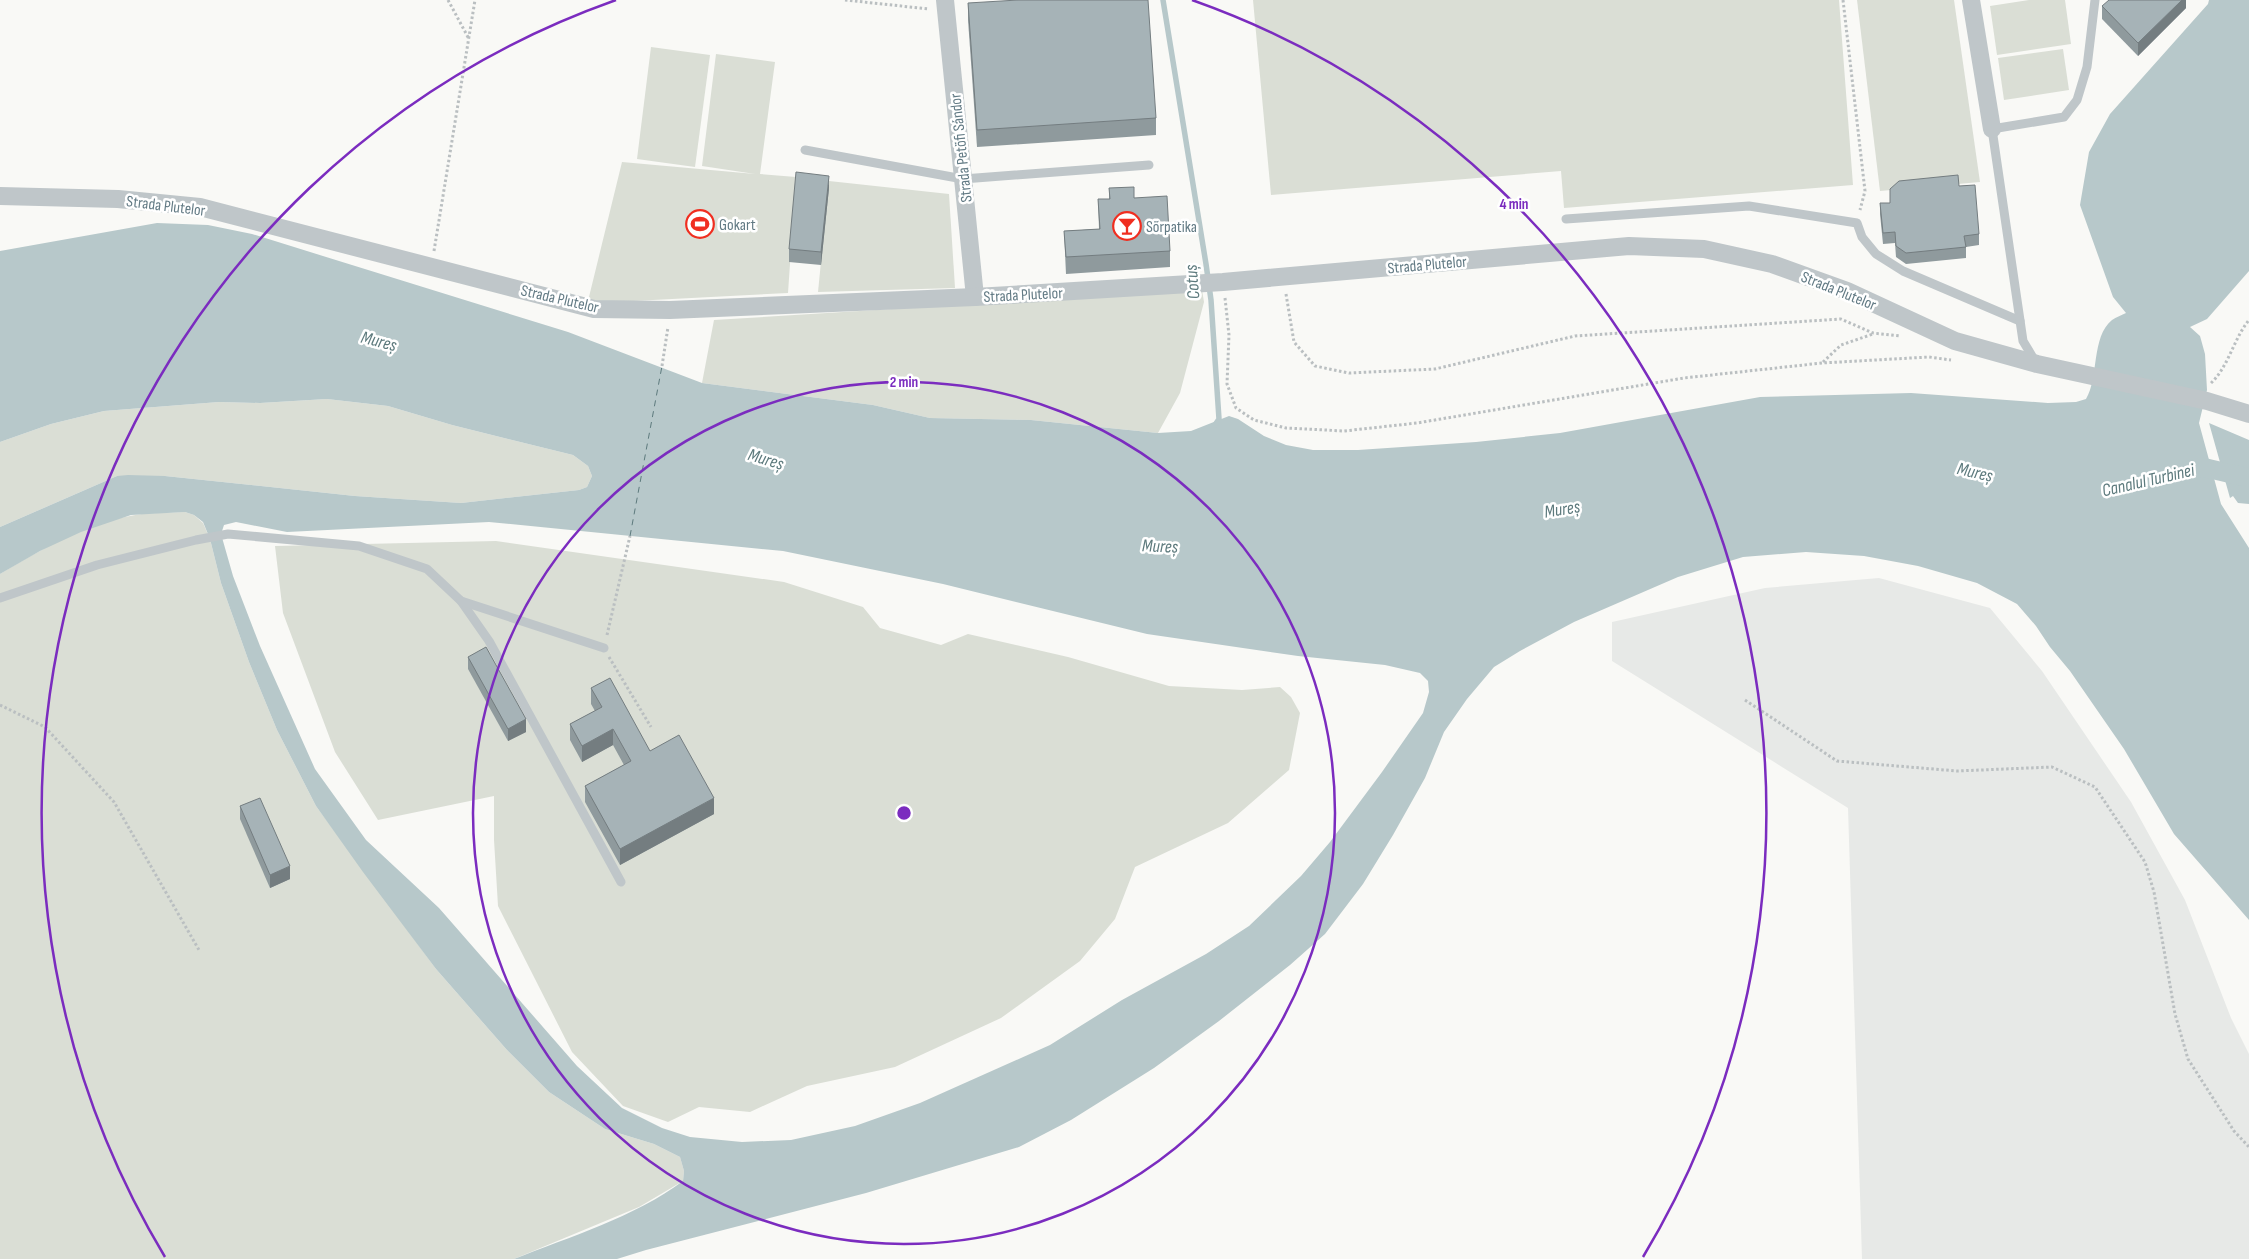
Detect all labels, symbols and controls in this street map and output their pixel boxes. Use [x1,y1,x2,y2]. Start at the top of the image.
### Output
street label: Strada Petöfi Sándor [946,92,977,203]
street label: Strada Plutelor [125,192,207,221]
text: 4 min [1500,195,1528,214]
sports icon: Gokart [685,209,715,239]
bar icon: Sörpatika [1112,211,1142,241]
place label: Gokart [719,216,756,235]
place label: Sörpatika [1146,218,1197,237]
street label: Strada Plutelor [1387,253,1468,278]
water label: Cotuș [1180,263,1204,300]
street label: Strada Plutelor [1798,268,1879,315]
street label: Strada Plutelor [519,281,601,318]
street label: Strada Plutelor [983,284,1064,307]
water label: Mureș [359,327,400,356]
text: 2 min [890,373,918,392]
water label: Mureș [746,444,787,475]
water label: Mureș [1955,458,1995,487]
water label: Canalul Turbinei [2100,460,2197,501]
water label: Mureș [1543,496,1582,523]
water label: Mureș [1142,535,1179,558]
centre of rings [895,804,913,822]

